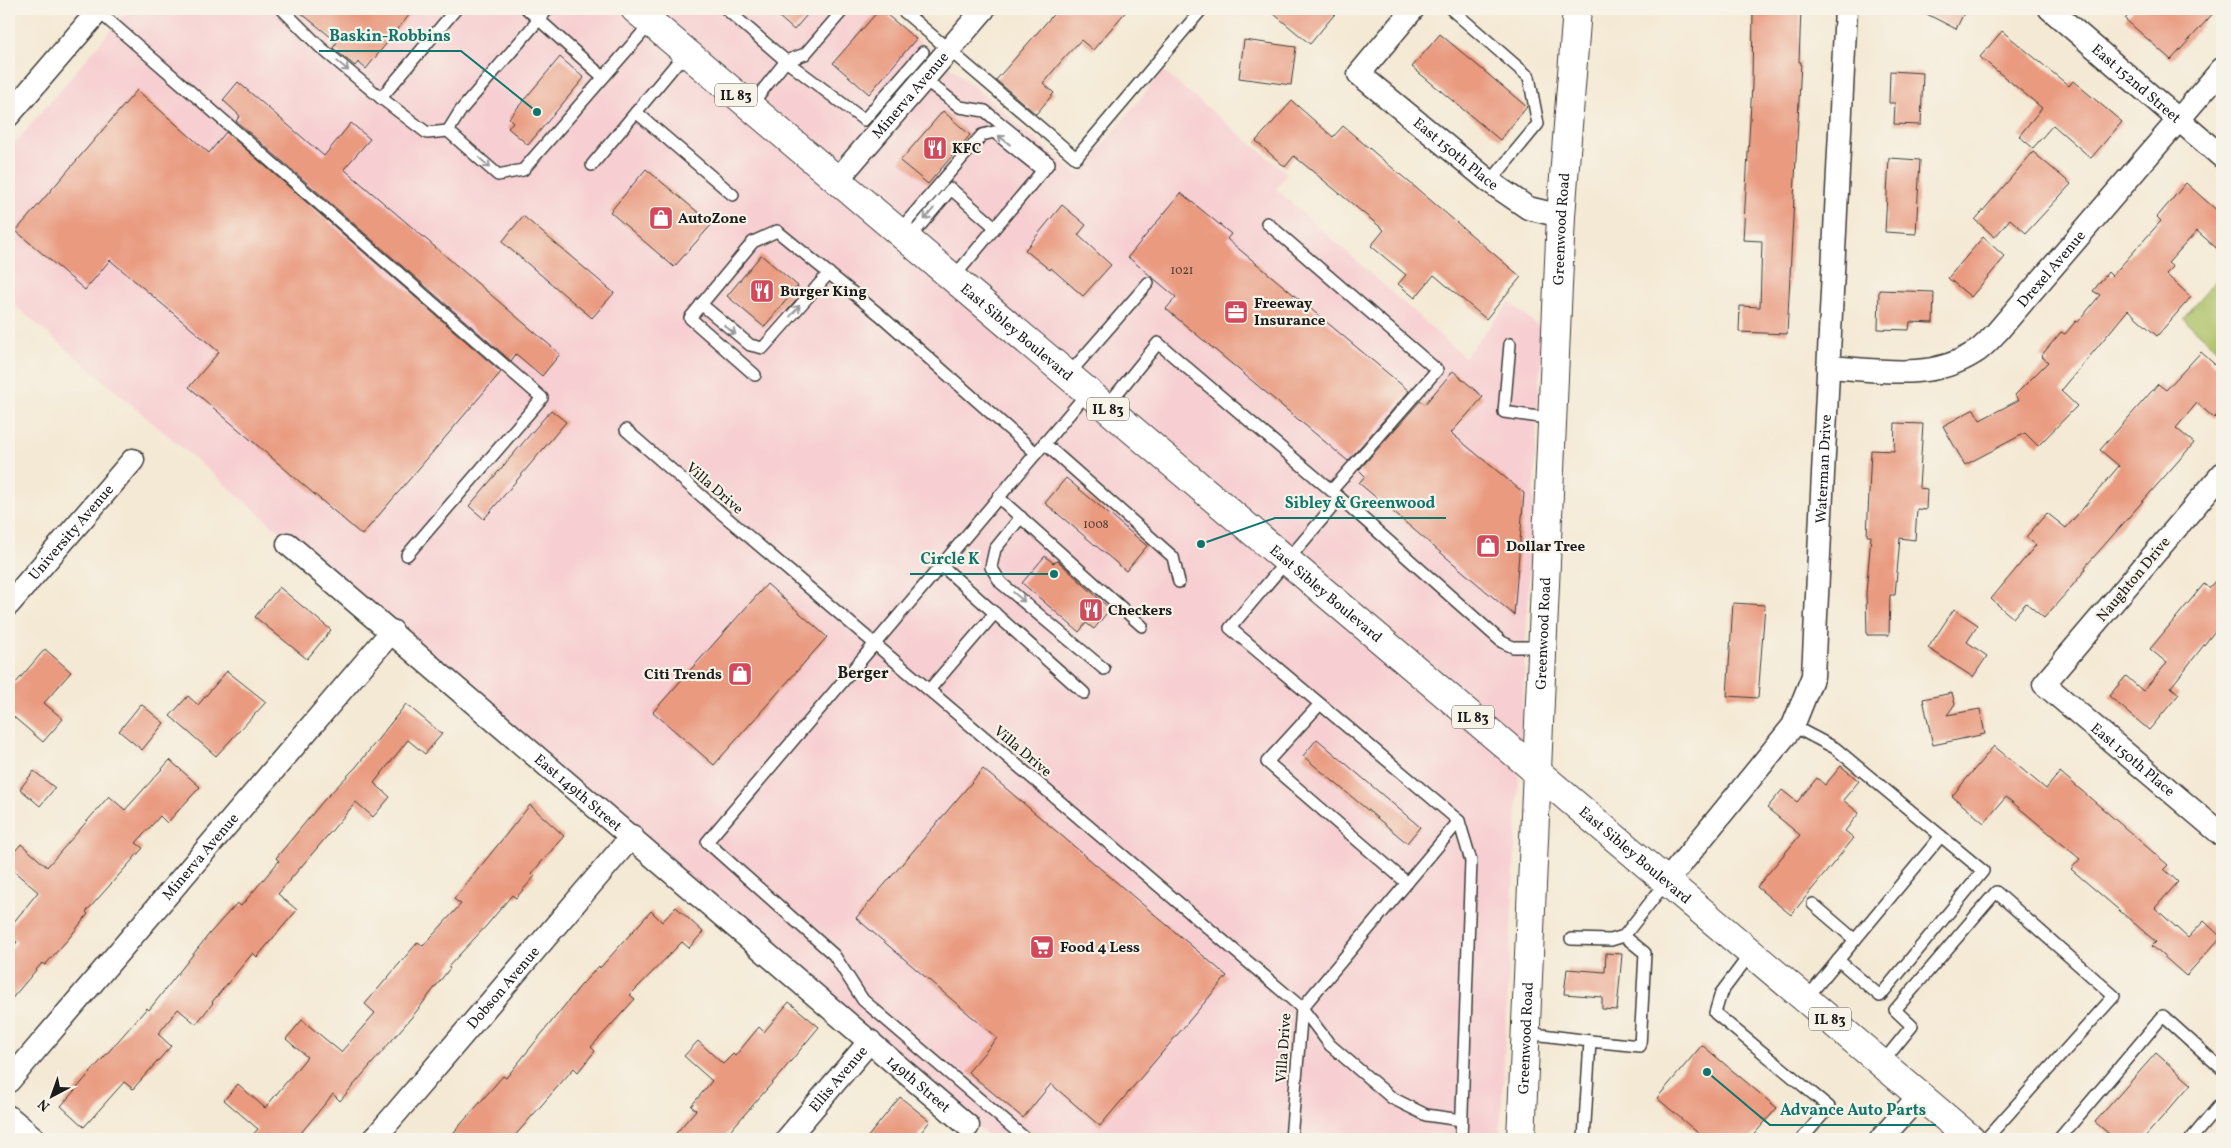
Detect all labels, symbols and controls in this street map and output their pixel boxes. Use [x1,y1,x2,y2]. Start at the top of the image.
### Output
callout: Baskin-Robbins [319,20,461,51]
text: Baskin-Robbins [329,26,451,48]
street label: East 152nd Street [2086,40,2185,129]
street label: Minerva Avenue [868,48,954,144]
one-way arrow [336,60,349,72]
road number: IL 83 [715,84,757,106]
street label: East 150th Place [1408,114,1502,196]
restaurant icon: KFC [922,135,948,161]
one-way arrow [998,135,1011,146]
place label: KFC [952,139,982,160]
one-way arrow [478,157,491,169]
street label: Greenwood Road [1549,172,1576,286]
shop icon: AutoZone [648,205,674,231]
one-way arrow [924,208,935,221]
place label: AutoZone [678,209,747,230]
street label: Drexel Avenue [2013,227,2091,313]
house number: 1021 [1171,263,1193,279]
restaurant icon: Burger King [749,278,775,304]
street label: East Sibley Boulevard [955,279,1077,387]
place label: Burger King [780,282,867,303]
place label: Freeway Insurance [1254,294,1326,332]
office icon: Freeway Insurance [1223,299,1249,325]
one-way arrow [790,305,801,318]
one-way arrow [723,324,736,335]
road number: IL 83 [1087,398,1129,420]
street label: Waterman Drive [1812,414,1838,524]
street label: Villa Drive [681,458,747,520]
street label: University Avenue [25,480,120,586]
callout: Sibley & Greenwood [1275,487,1446,518]
text: Sibley & Greenwood [1285,493,1436,515]
house number: 1008 [1083,517,1109,533]
shop icon: Dollar Tree [1475,533,1501,559]
street label: Naughton Drive [2092,533,2176,627]
place label: Dollar Tree [1506,537,1585,558]
street label: East Sibley Boulevard [1264,541,1386,648]
callout: Circle K [910,543,989,574]
text: Circle K [920,549,980,571]
street label: Greenwood Road [1531,577,1557,690]
one-way arrow [1012,592,1025,603]
restaurant icon: Checkers [1078,597,1104,623]
place label: Checkers [1108,601,1172,622]
shop icon: Citi Trends [727,661,753,687]
district label: Berger [837,663,889,685]
place label: Citi Trends [644,665,722,686]
road number: IL 83 [1452,706,1494,729]
street label: East 150th Place [2085,719,2179,803]
street label: Villa Drive [988,722,1056,783]
street label: East 149th Street [529,750,626,837]
street label: East Sibley Boulevard [1573,802,1695,910]
street label: Minerva Avenue [158,809,244,905]
supermarket icon: Food 4 Less [1029,934,1055,960]
place label: Food 4 Less [1060,938,1140,959]
street label: Dobson Avenue [463,943,545,1034]
street label: Greenwood Road [1514,981,1540,1095]
road number: IL 83 [1809,1008,1851,1030]
street label: Villa Drive [1272,1012,1297,1084]
street label: Ellis Avenue [805,1042,873,1117]
street label: 149th Street [881,1051,954,1118]
north arrow [28,1070,78,1120]
text: N [34,1094,55,1115]
callout: Advance Auto Parts [1770,1094,1936,1125]
text: Advance Auto Parts [1780,1100,1926,1122]

